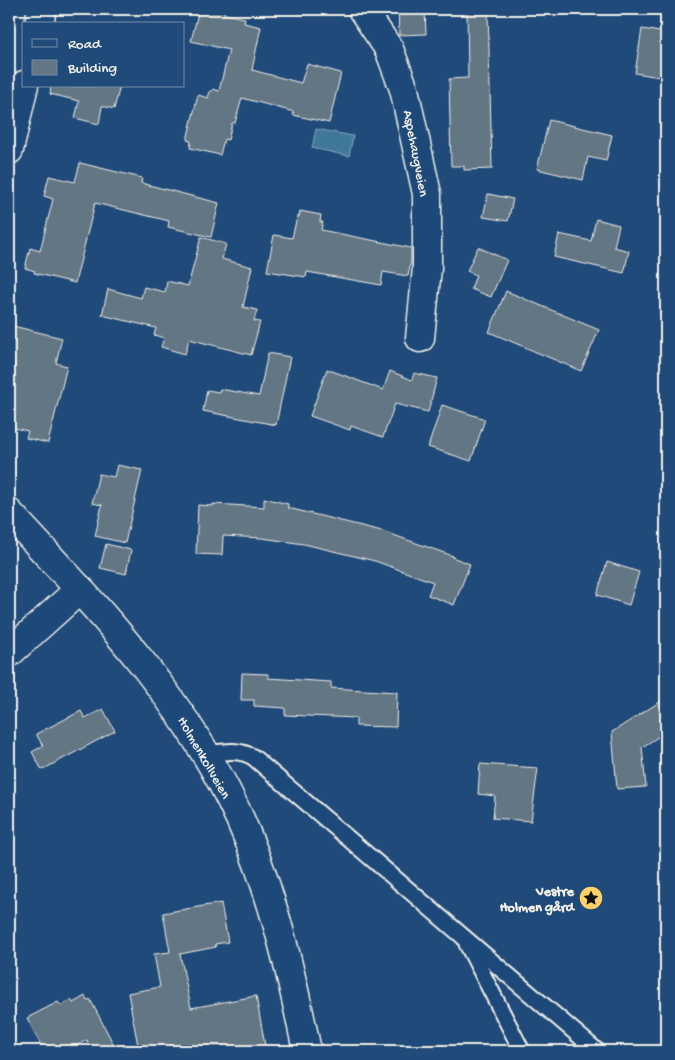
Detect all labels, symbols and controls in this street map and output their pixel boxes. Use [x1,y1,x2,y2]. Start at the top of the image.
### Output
legend [22,22,185,88]
text: Road [68,36,102,54]
text: Building [67,60,117,78]
street label: Aspehaugveien [398,109,431,198]
street label: Holmenkollveien [172,714,233,803]
place label: Vestre Holmen gård [500,884,576,917]
place icon: Vestre Holmen gård [578,885,604,911]

